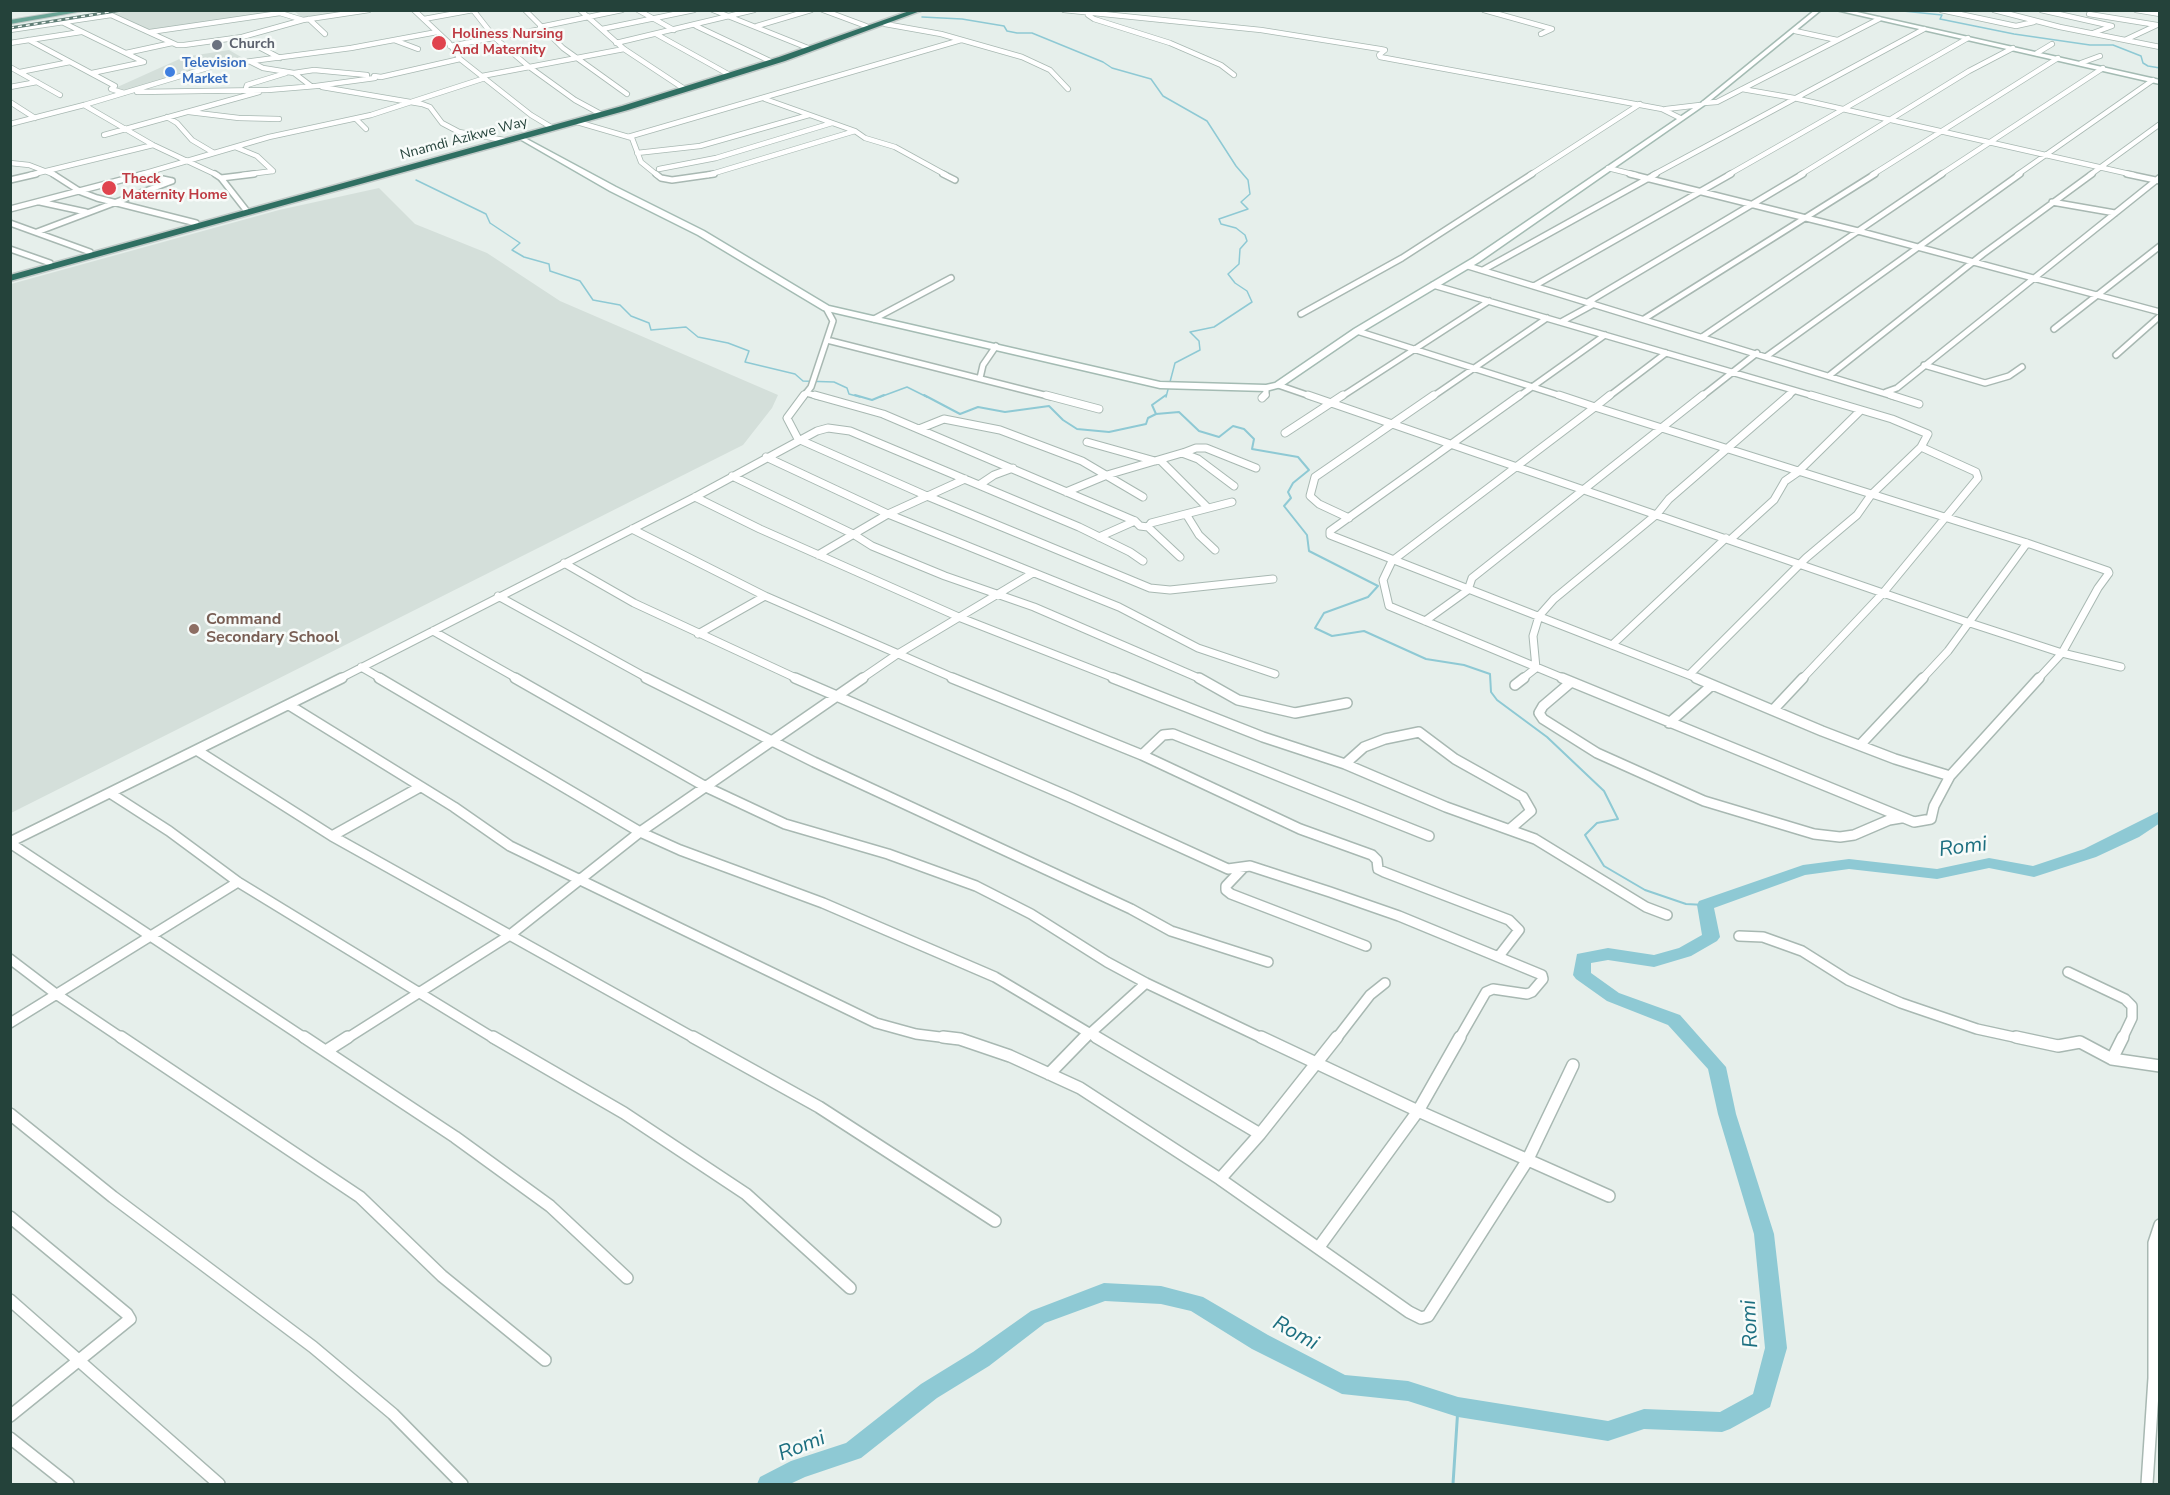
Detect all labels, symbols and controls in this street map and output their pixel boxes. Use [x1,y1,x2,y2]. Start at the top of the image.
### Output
place label: Holiness Nursing And Maternity [452,27,563,60]
marker: Holiness Nursing And Maternity [430,34,448,52]
place label: Church [229,37,275,53]
marker: Church [210,38,224,52]
place label: Television Market [182,56,247,88]
marker: Television Market [163,65,177,79]
street label: Nnamdi Azikwe Way [398,114,530,164]
place label: Theck Maternity Home [122,172,227,204]
marker: Theck Maternity Home [100,179,118,197]
place label: Command Secondary School [206,610,339,648]
marker: Command Secondary School [187,622,201,636]
water label: Romi [1937,833,1989,863]
water label: Romi [1737,1299,1765,1349]
water label: Romi [1268,1311,1322,1357]
water label: Romi [775,1427,829,1467]

